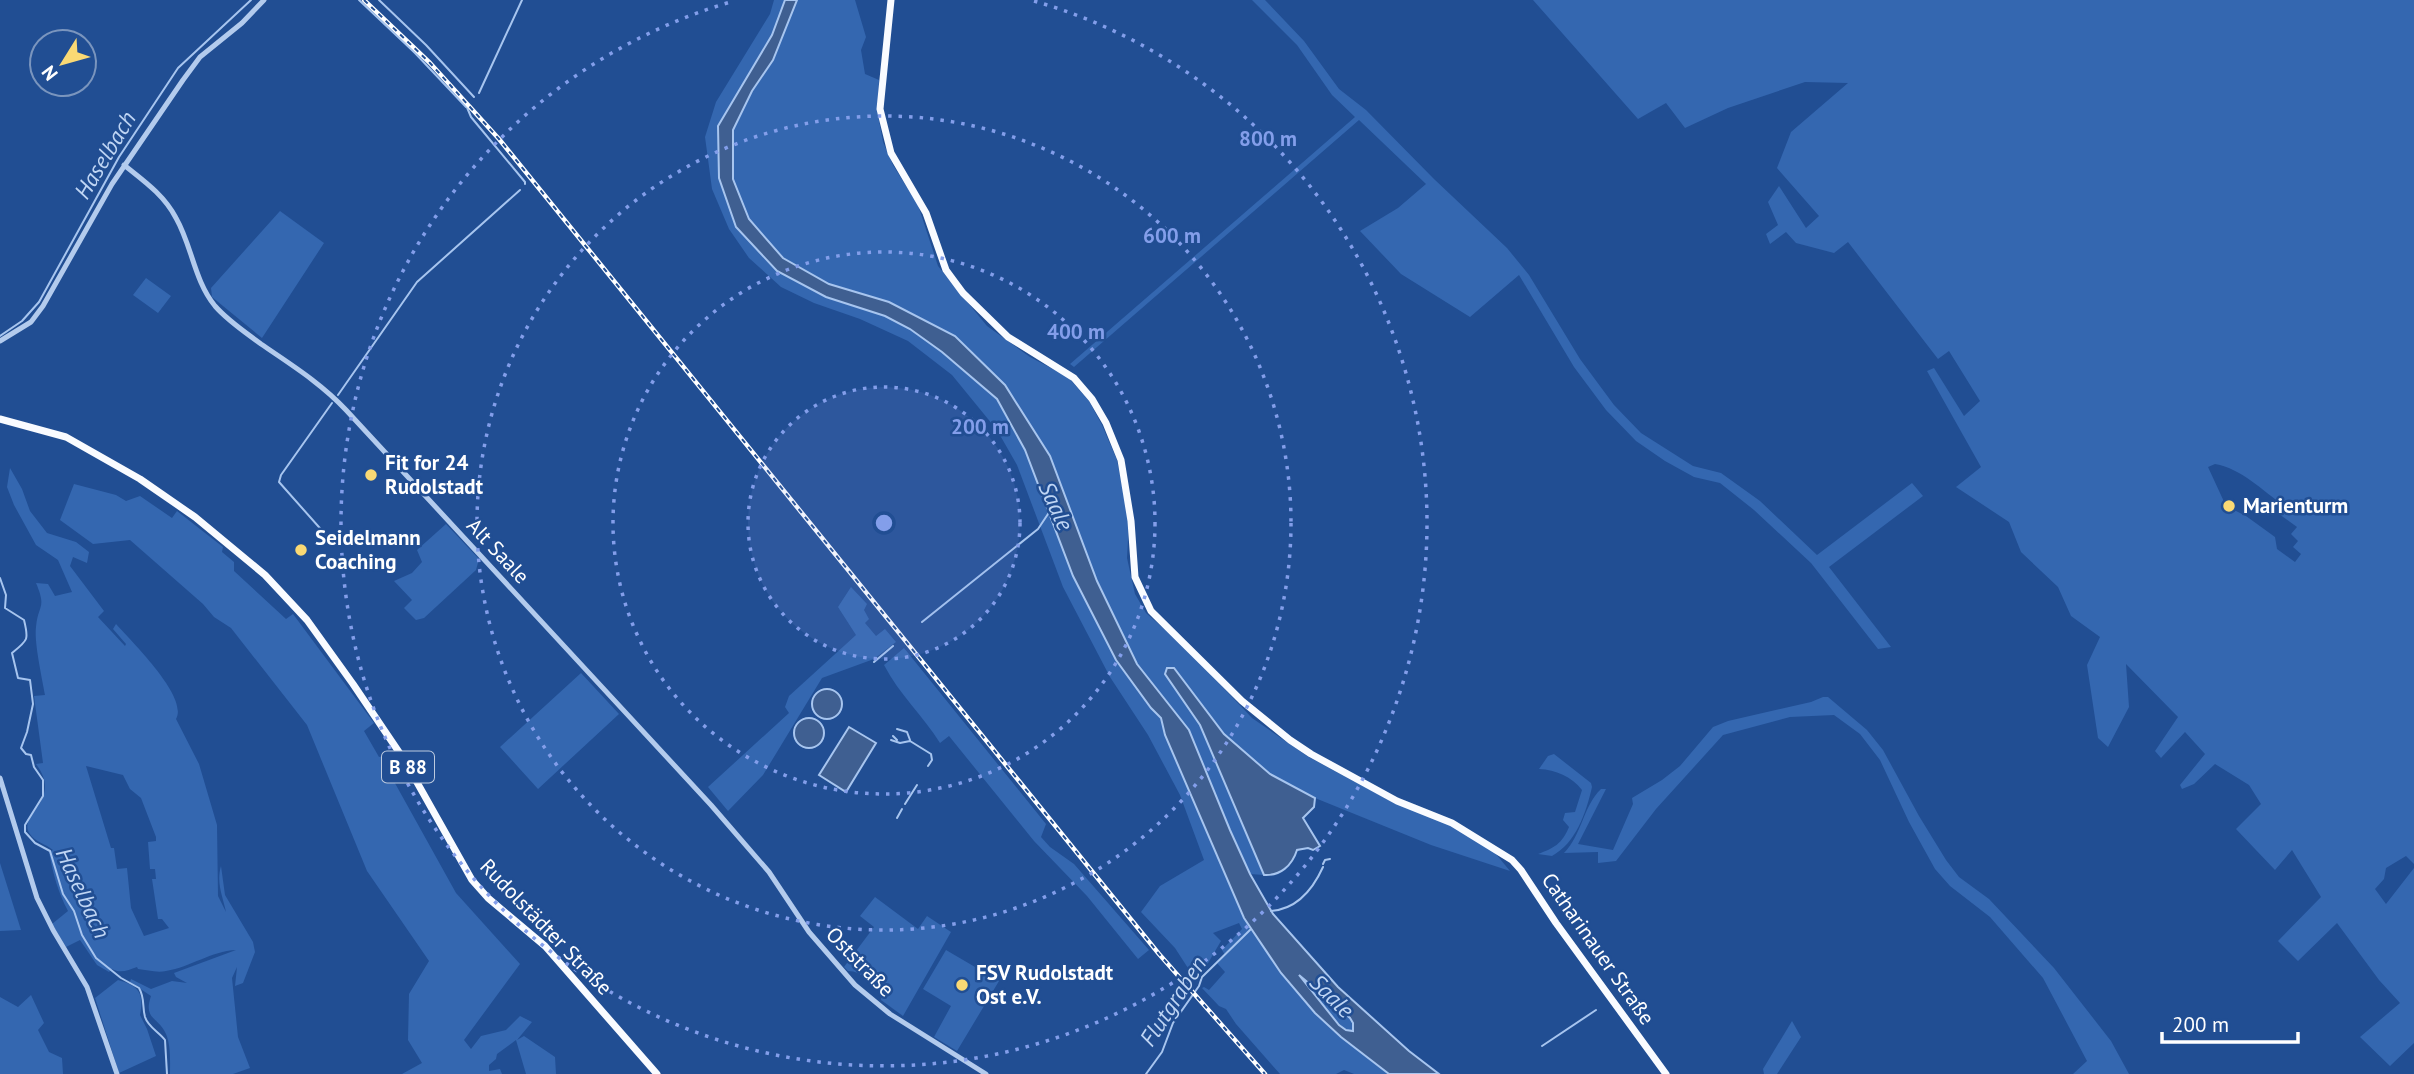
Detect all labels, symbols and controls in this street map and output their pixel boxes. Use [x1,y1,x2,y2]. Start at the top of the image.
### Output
north arrow [28,28,98,98]
text: N [36,61,63,85]
water label: Haselbach [67,106,142,204]
text: 800 m [1239,125,1297,152]
text: 600 m [1143,222,1201,249]
text: 400 m [1047,318,1105,345]
text: 200 m [951,413,1009,440]
place label: Fit for 24 Rudolstadt [385,449,484,500]
marker: Fit for 24 Rudolstadt [363,467,379,483]
water label: Saale [1033,477,1080,535]
place label: Marienturm [2243,492,2348,519]
marker: Marienturm [2221,498,2237,514]
centre of rings [872,511,896,535]
street label: Alt Saale [461,512,535,589]
place label: Seidelmann Coaching [315,524,421,575]
marker: Seidelmann Coaching [293,542,309,558]
road number: B 88 [382,752,434,782]
water label: Haselbach [50,843,117,943]
street label: Rudolstädter Straße [474,853,618,1000]
street label: Catharinauer Straße [1536,867,1661,1030]
street label: Oststraße [820,921,900,1002]
water label: Flutgraben [1133,950,1212,1051]
place label: FSV Rudolstadt Ost e.V. [976,959,1114,1010]
water label: Saale [1304,967,1361,1024]
marker: FSV Rudolstadt Ost e.V. [954,977,970,993]
scale bar [2162,1000,2298,1044]
text: 200 m [2172,1011,2229,1038]

